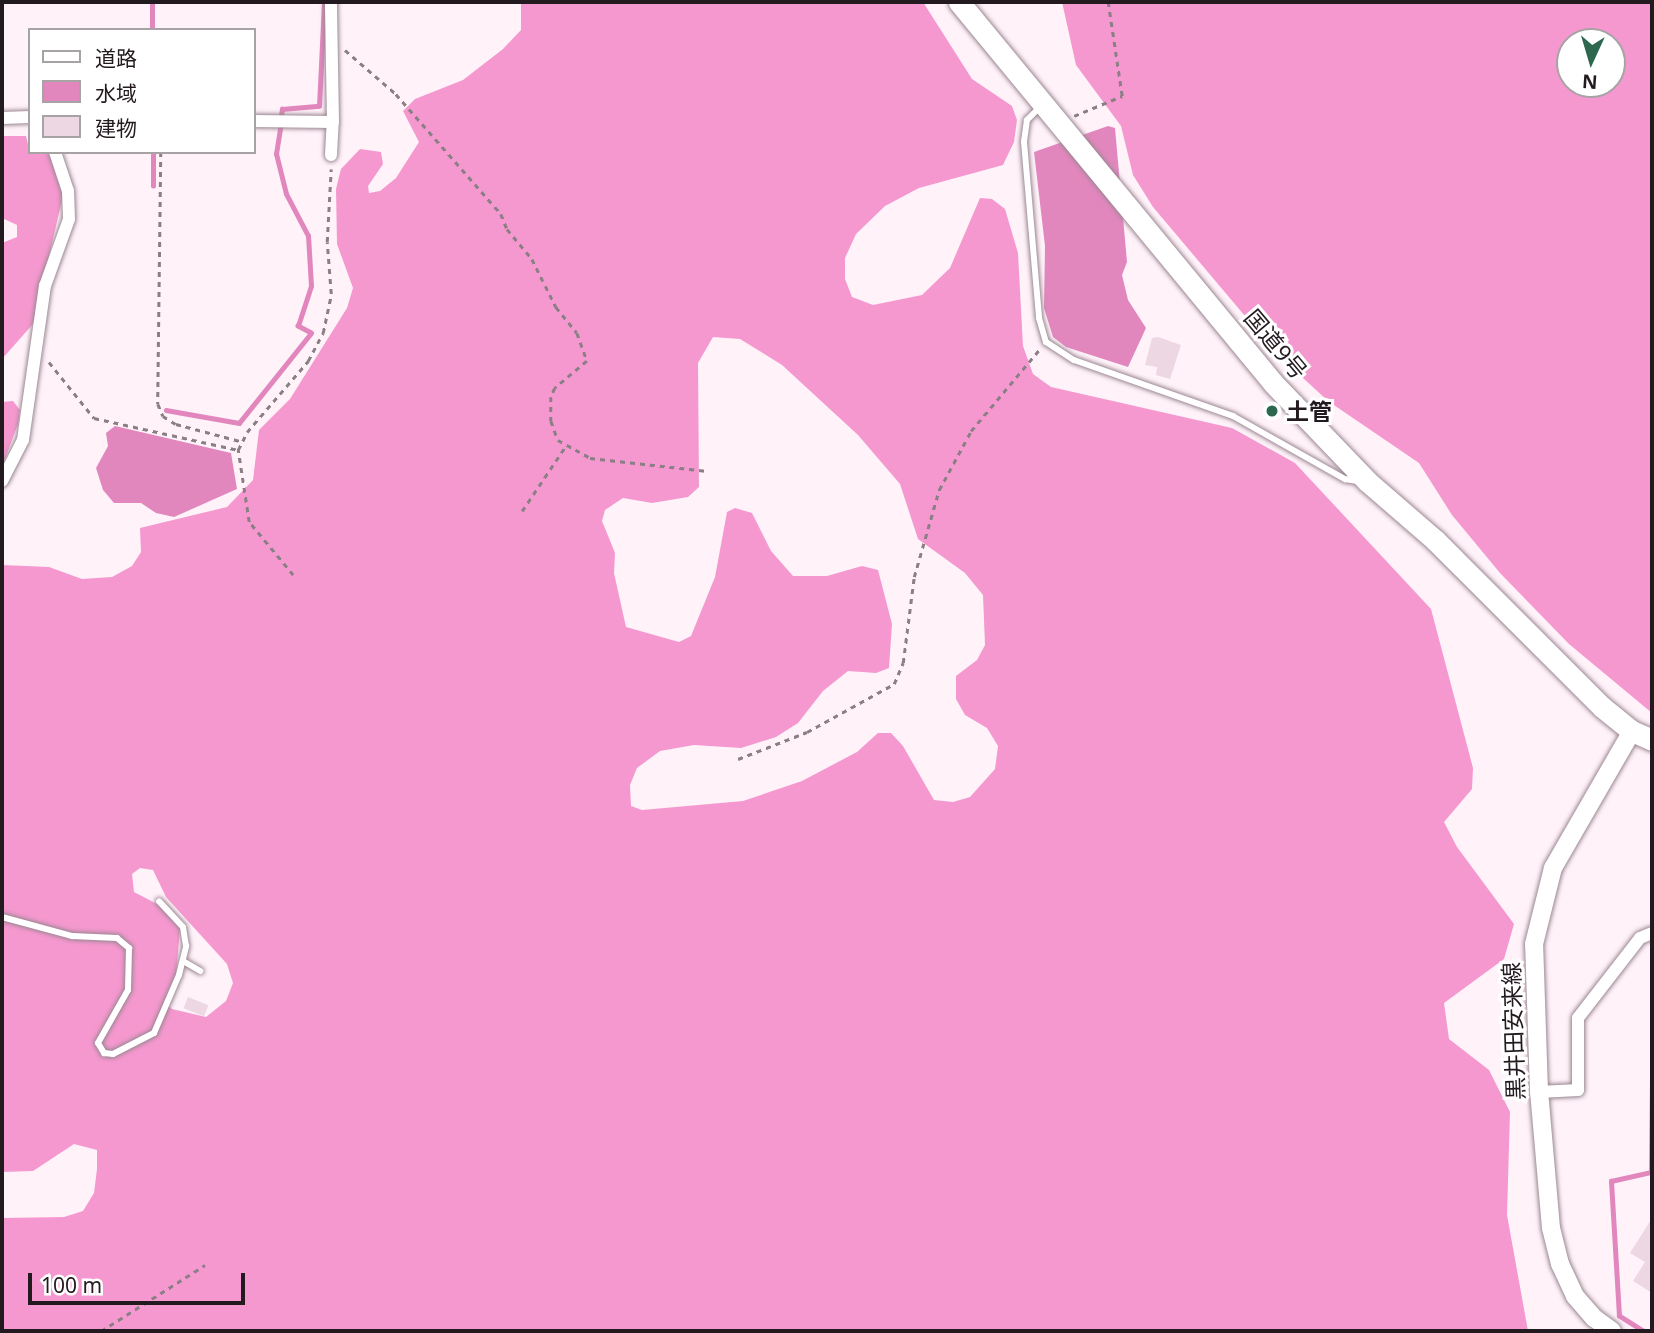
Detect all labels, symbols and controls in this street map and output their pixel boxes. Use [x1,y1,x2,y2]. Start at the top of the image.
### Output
legend [28,28,256,154]
north arrow [1556,28,1626,98]
text: 道路 [95,44,137,72]
text: N [1581,68,1598,95]
text: 水域 [95,79,137,107]
text: 建物 [95,114,137,142]
street label: 国道9号 [1239,304,1313,384]
place label: 土管 [1286,397,1332,425]
marker: 土管 [1264,403,1280,419]
street label: 黒井田安来線 [1497,962,1529,1100]
scale bar [32,1260,248,1304]
text: 100 m [41,1271,102,1299]

